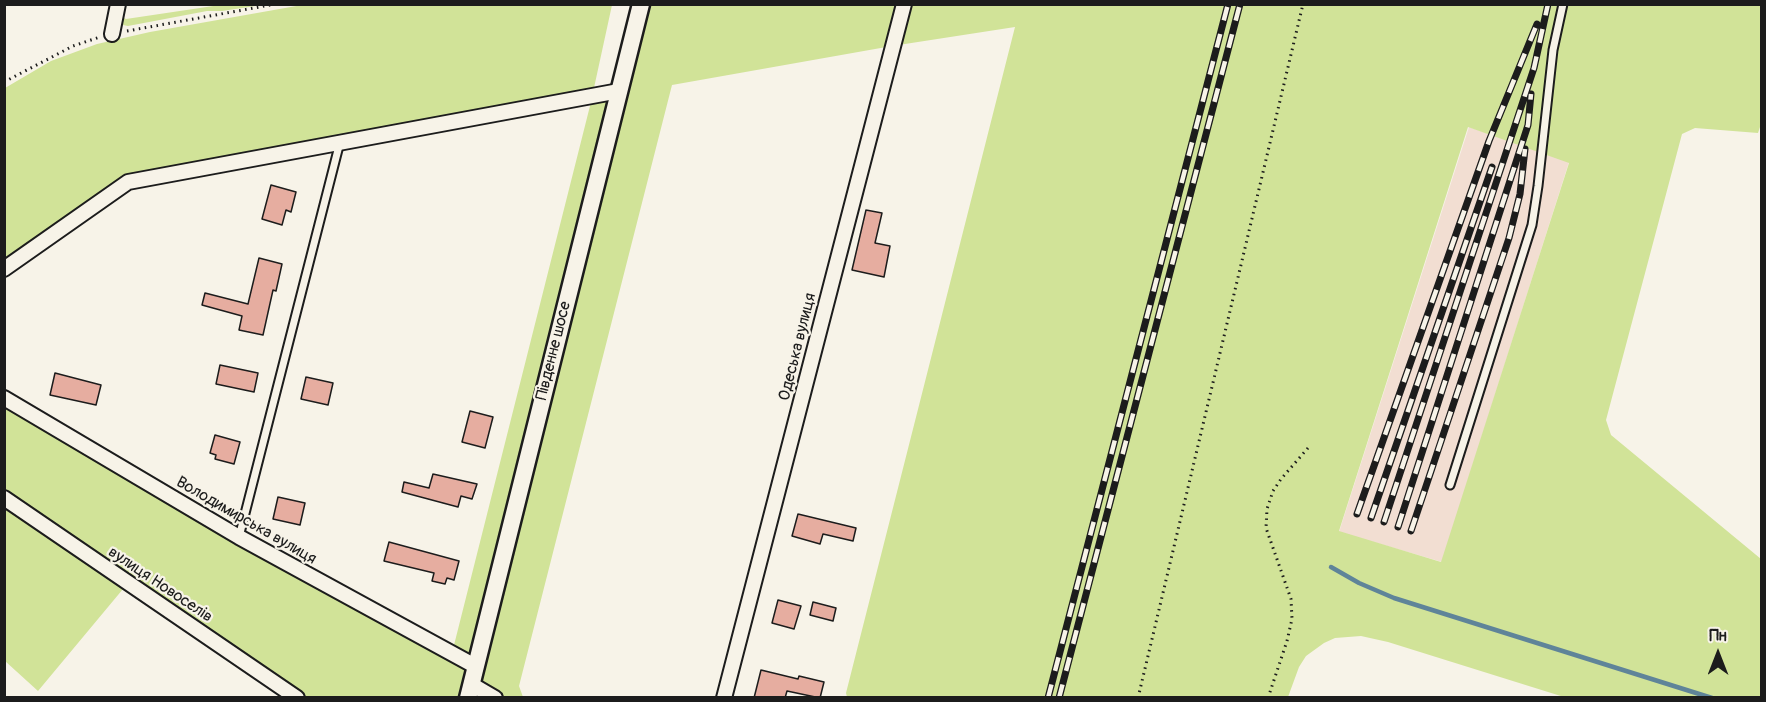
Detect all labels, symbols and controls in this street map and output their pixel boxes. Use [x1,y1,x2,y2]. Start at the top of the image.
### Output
street label: Одеська вулиця [775,291,821,403]
street label: Південне шосе [532,300,576,402]
street label: Володимирська вулиця [172,473,320,569]
street label: вулиця Новоселів [104,543,216,627]
north arrow [1688,624,1748,684]
text: Пн [1709,626,1727,646]

